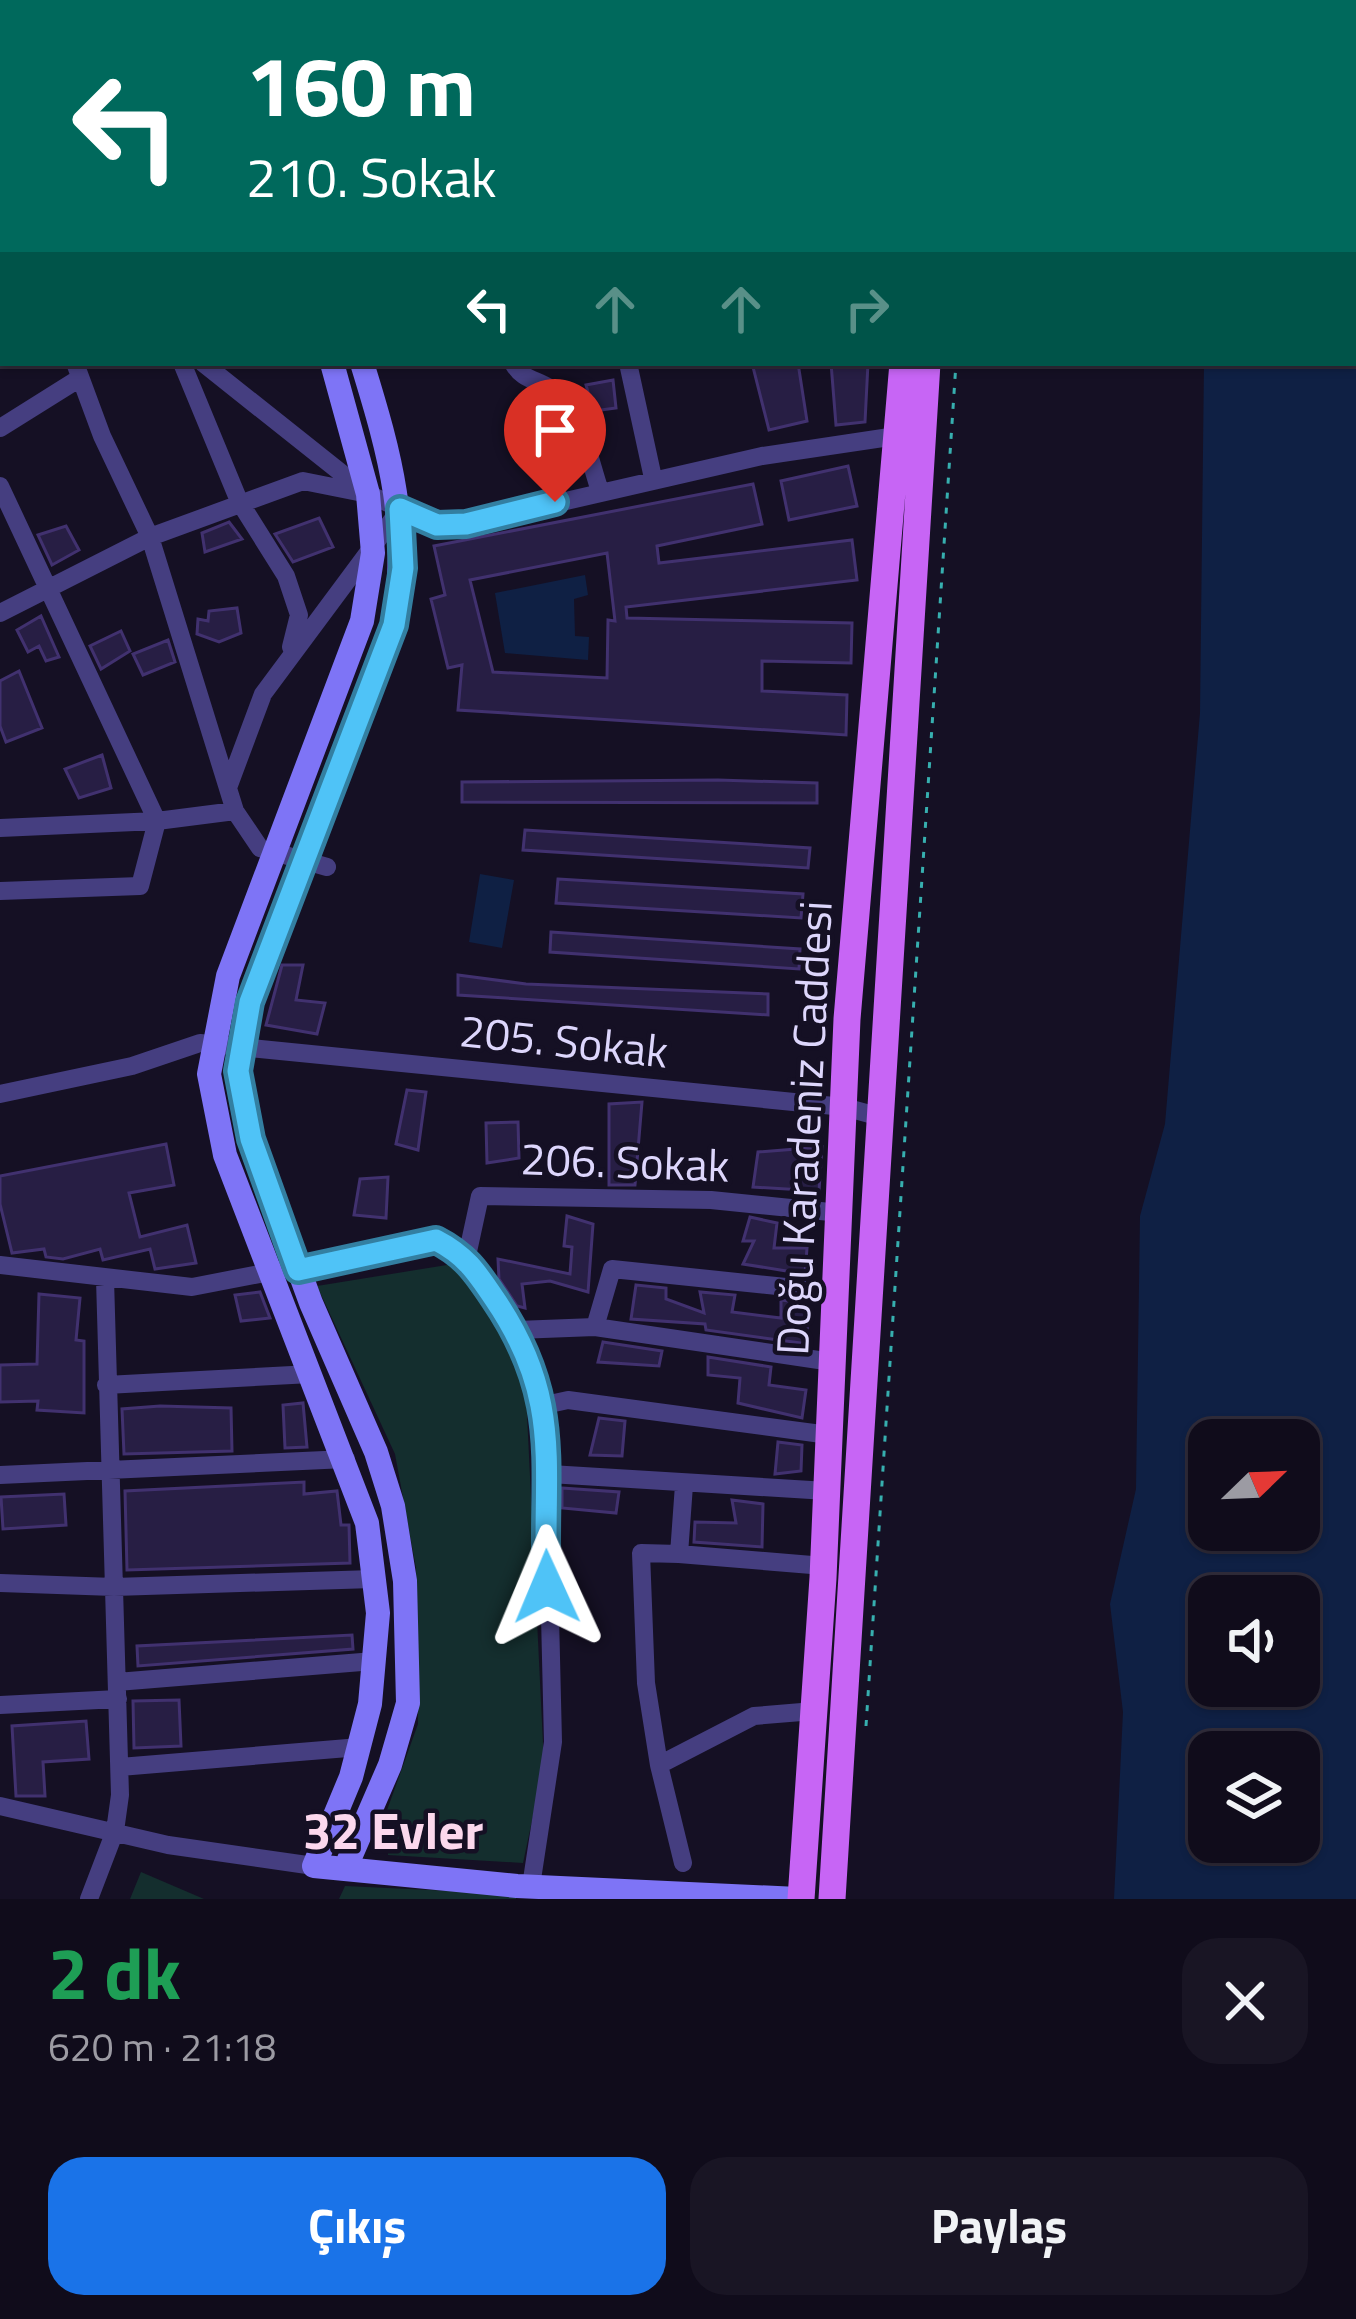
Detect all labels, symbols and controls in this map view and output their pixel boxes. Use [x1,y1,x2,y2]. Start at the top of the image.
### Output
text: 160 m [246,21,476,149]
icon: left [48,48,204,204]
text: 210. Sokak [246,136,497,218]
icon: left [456,276,522,342]
icon: ahead [582,276,648,342]
icon: ahead [708,276,774,342]
icon: right [834,276,900,342]
pin [504,379,606,502]
icon: arrive [522,397,588,463]
street label: Doğu Karadeniz Caddesi [757,899,849,1357]
street label: 205. Sokak [457,995,671,1085]
street label: 206. Sokak [519,1123,731,1199]
north arrow [1188,1419,1320,1551]
map controls [1188,1419,1320,1863]
position arrow [484,1524,610,1650]
button: sound [1188,1575,1320,1707]
button: layers [1188,1731,1320,1863]
district label: 32 Evler [303,1791,483,1869]
text: 2 dk [48,1917,181,2027]
button: close [1182,1938,1308,2064]
text: 620 m · 21:18 [48,2017,276,2076]
button: Çıkış [48,2157,666,2295]
button: Paylaş [690,2157,1308,2295]

